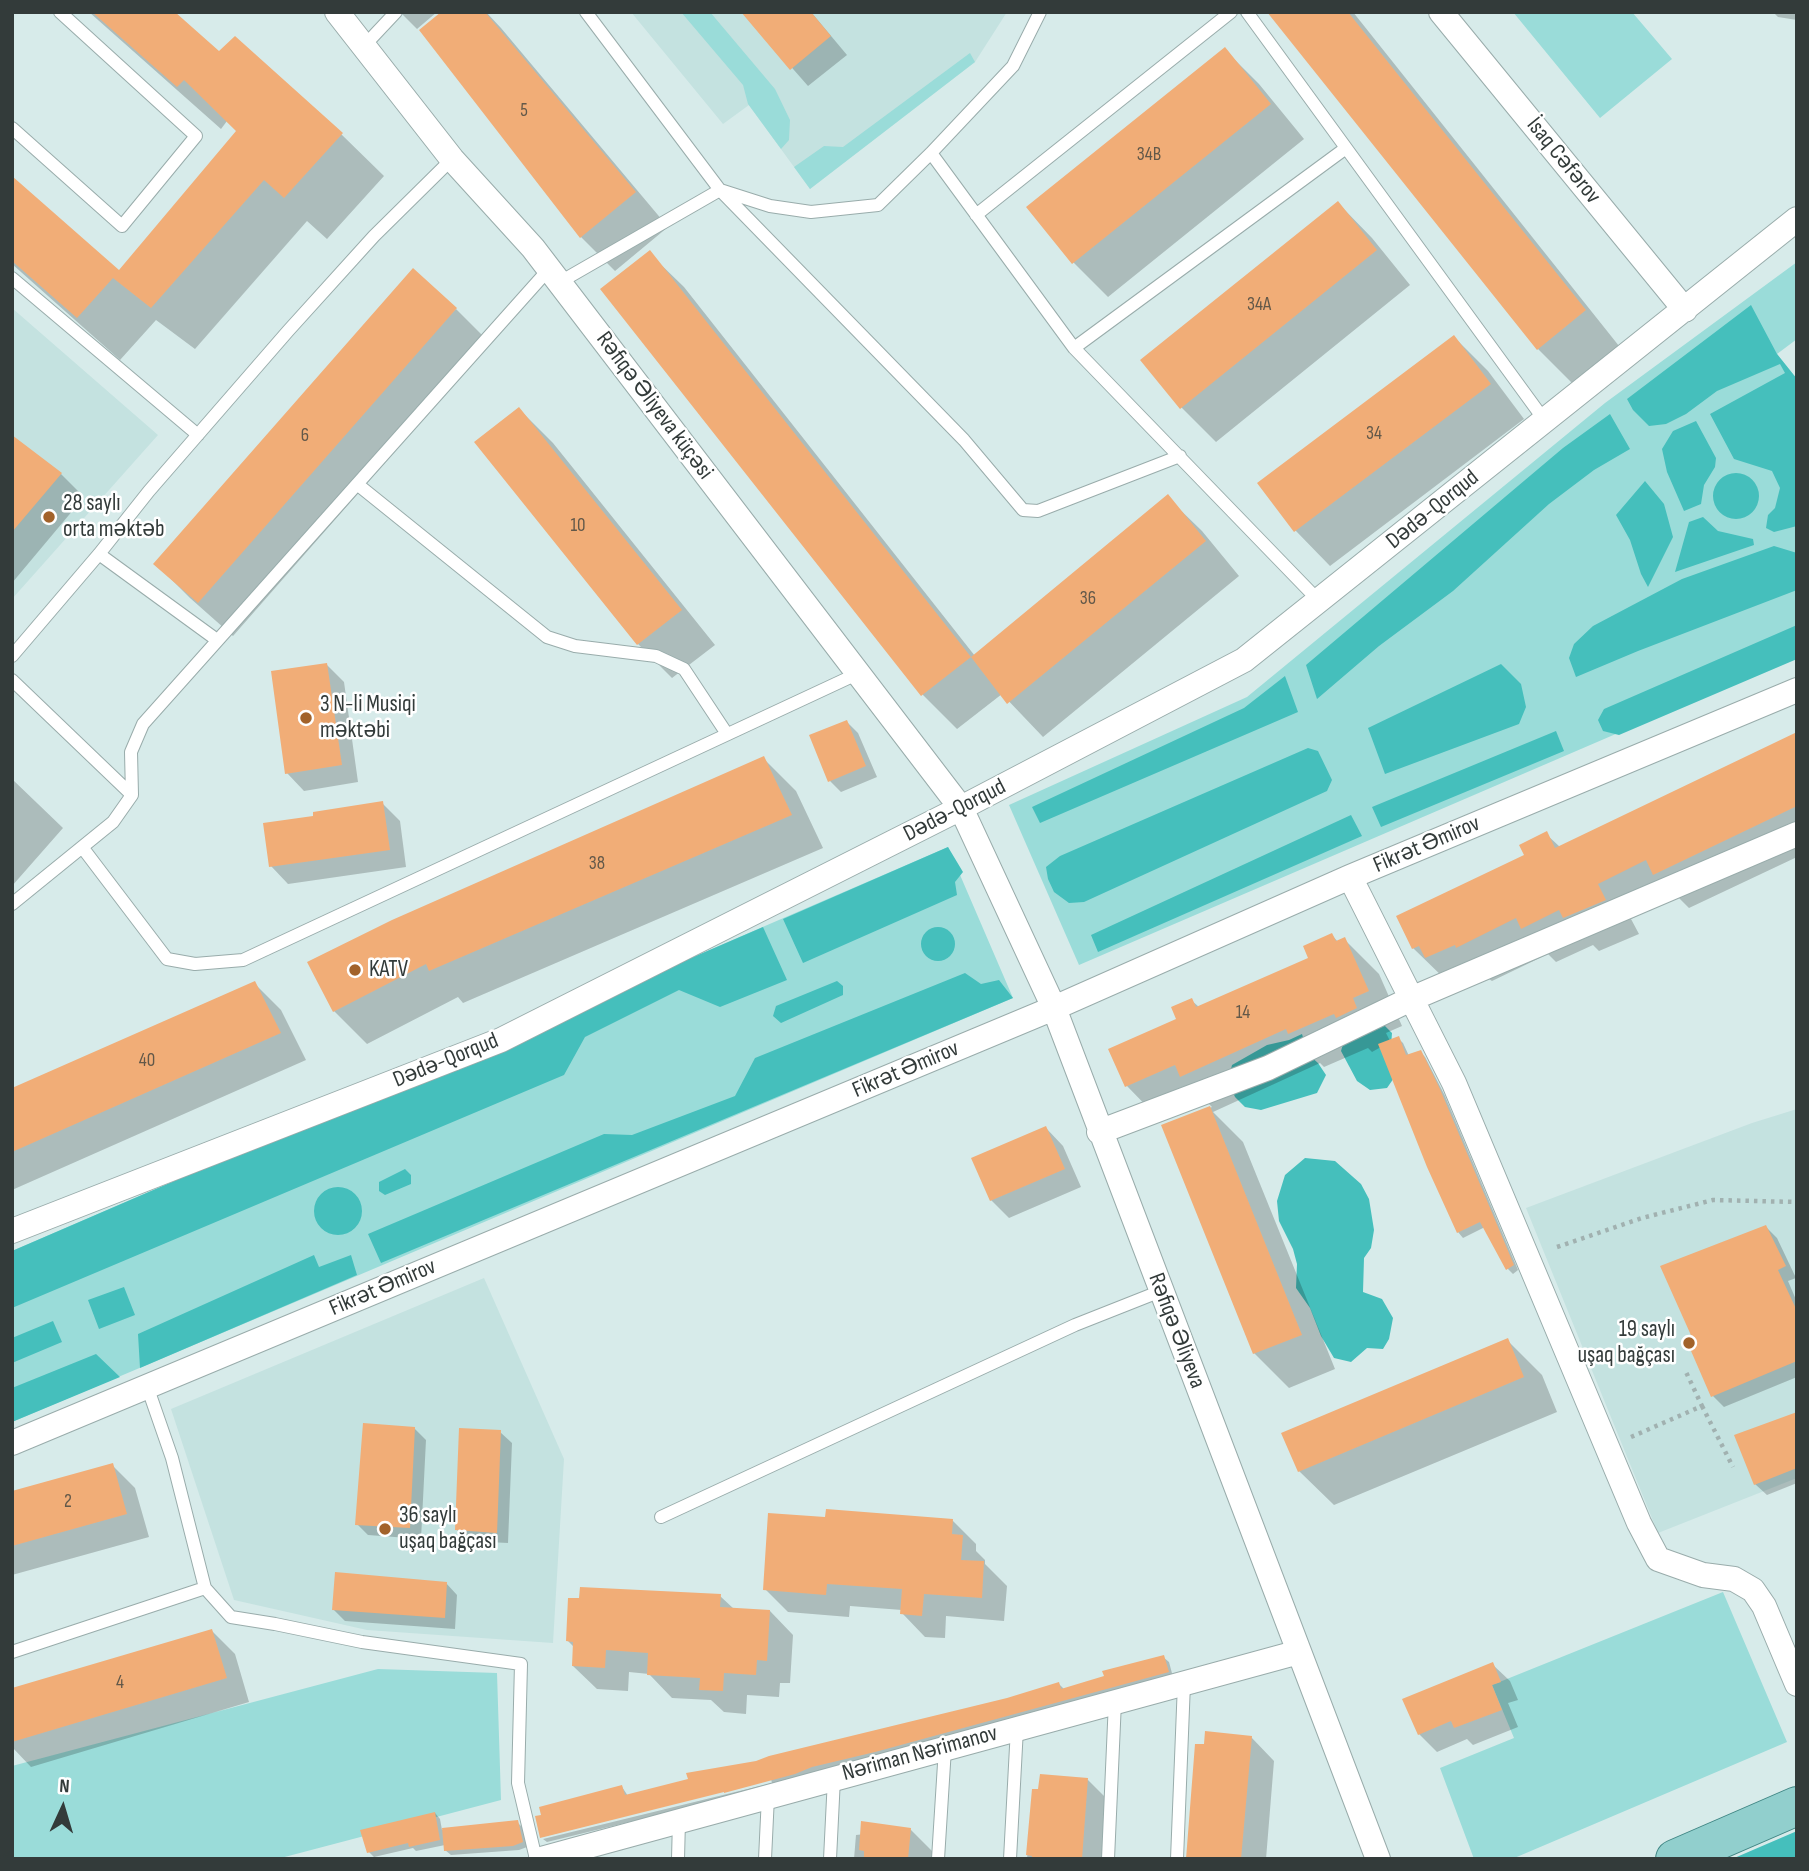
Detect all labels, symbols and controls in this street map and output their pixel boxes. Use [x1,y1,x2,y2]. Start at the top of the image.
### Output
house number: 5 [520,100,528,122]
street label: İsaq Cəfərov [1520,112,1606,210]
house number: 34B [1137,144,1161,166]
house number: 34A [1247,294,1271,316]
street label: Rəfiqə Əliyeva küçəsi [590,327,718,485]
house number: 34 [1366,423,1382,445]
house number: 6 [301,425,309,447]
street label: Dədə-Qorqud [1381,464,1485,556]
place label: 28 saylı orta məktəb [63,490,165,544]
marker: 28 saylı orta məktəb [41,509,57,525]
house number: 10 [570,515,586,537]
house number: 36 [1080,588,1096,610]
place label: 3 N-li Musiqi məktəbi [320,691,416,745]
marker: 3 N-li Musiqi məktəbi [298,710,314,726]
street label: Dədə-Qorqud [899,774,1011,848]
street label: Fikrət Əmirov [1370,810,1484,880]
house number: 38 [589,853,605,875]
place label: KATV [369,956,408,984]
marker: KATV [347,962,363,978]
house number: 14 [1236,1002,1250,1024]
street label: Dədə-Qorqud [389,1027,503,1095]
street label: Fikrət Əmirov [849,1035,963,1105]
house number: 40 [139,1050,155,1072]
street label: Fikrət Əmirov [326,1253,440,1323]
street label: Rəfiqə Əliyeva [1141,1270,1211,1392]
place label: 19 saylı uşaq bağçası [1577,1316,1675,1370]
marker: 19 saylı uşaq bağçası [1681,1335,1697,1351]
house number: 2 [64,1491,72,1513]
place label: 36 saylı uşaq bağçası [399,1502,497,1556]
marker: 36 saylı uşaq bağçası [377,1521,393,1537]
house number: 4 [116,1672,124,1694]
street label: Nəriman Nərimanov [839,1720,1001,1788]
north arrow [28,1773,98,1843]
text: N [59,1775,70,1798]

